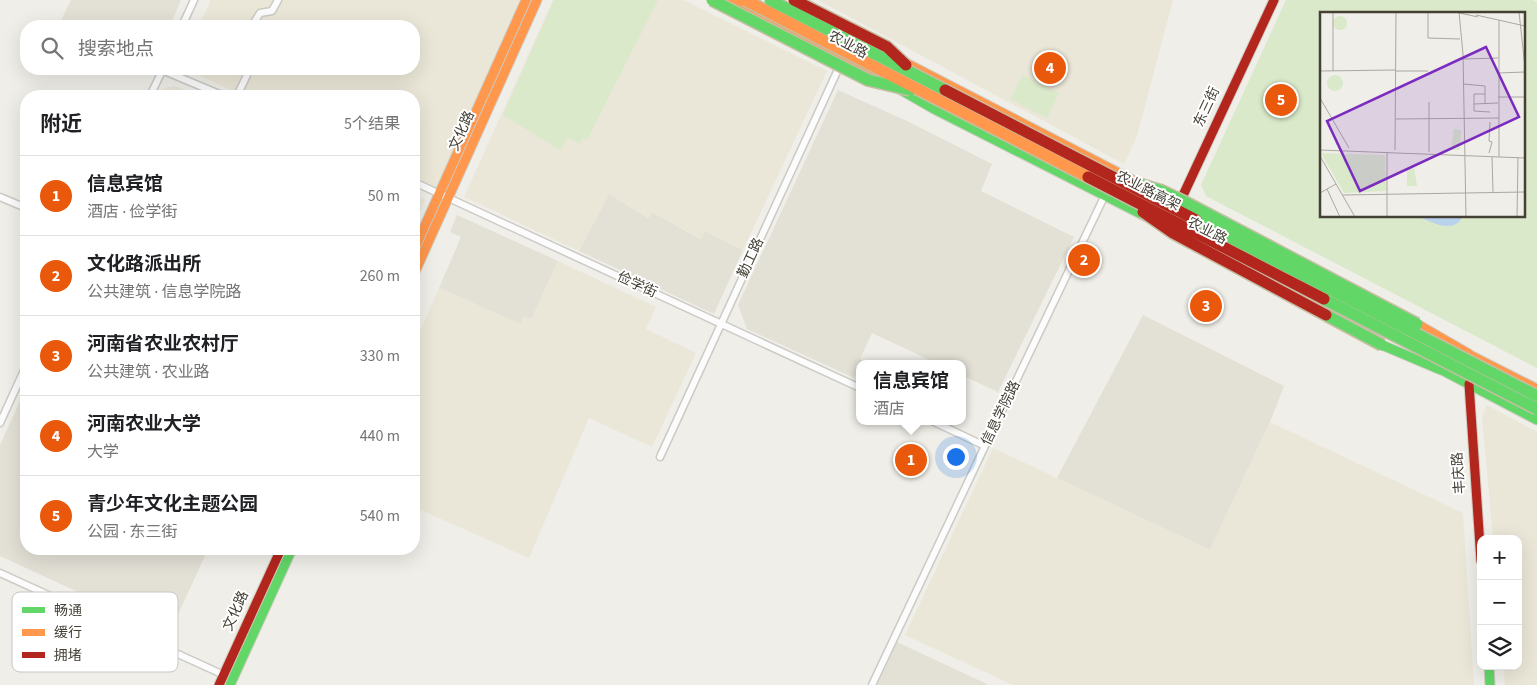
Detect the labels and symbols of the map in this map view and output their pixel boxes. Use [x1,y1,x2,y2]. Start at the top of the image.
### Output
inset map [1320,12,1524,218]
street label: 农业路 [825,26,871,64]
pin: 4 [1034,49,1066,87]
pin: 5 [1265,81,1297,119]
street label: 东三街 [1189,84,1225,130]
street label: 文化路 [444,108,480,154]
street label: 农业路高架 [1112,166,1184,216]
street label: 农业路 [1184,213,1230,249]
street label: 勤工路 [733,235,769,281]
pin: 2 [1068,241,1100,279]
street label: 俭学街 [614,267,660,303]
pin: 3 [1190,287,1222,325]
street label: 信息学院路 [977,377,1025,449]
pin: 1 [895,441,927,479]
your location [943,444,969,470]
street label: 丰庆路 [1448,451,1470,495]
street label: 文化路 [218,588,254,634]
legend [12,592,178,672]
text: 畅通 [54,601,82,621]
text: 缓行 [54,623,82,643]
text: 拥堵 [54,646,82,666]

